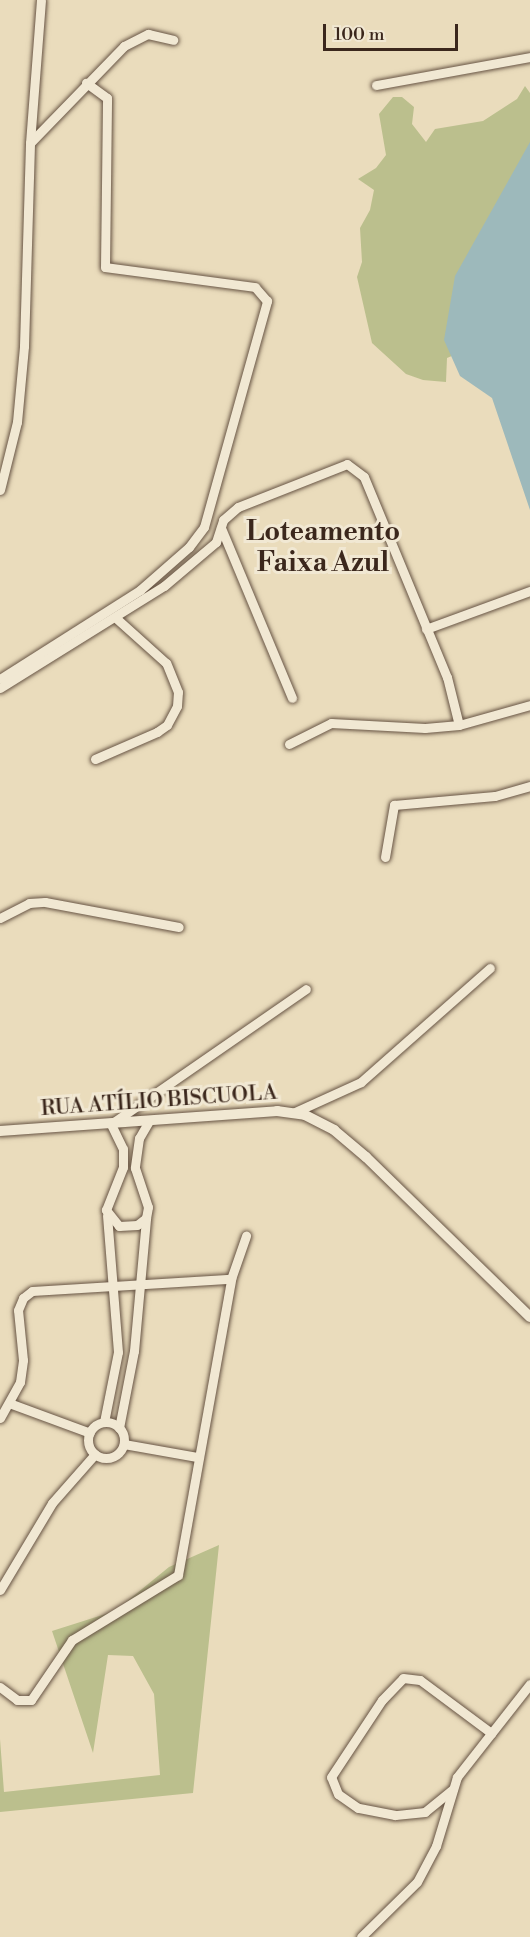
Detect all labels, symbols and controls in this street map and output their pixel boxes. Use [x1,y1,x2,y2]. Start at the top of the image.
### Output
scale bar [326,12,461,50]
text: 100 m [334,23,385,46]
district label: Loteamento Faixa Azul [246,516,400,579]
street label: RUA ATÍLIO BISCUOLA [40,1080,278,1122]

